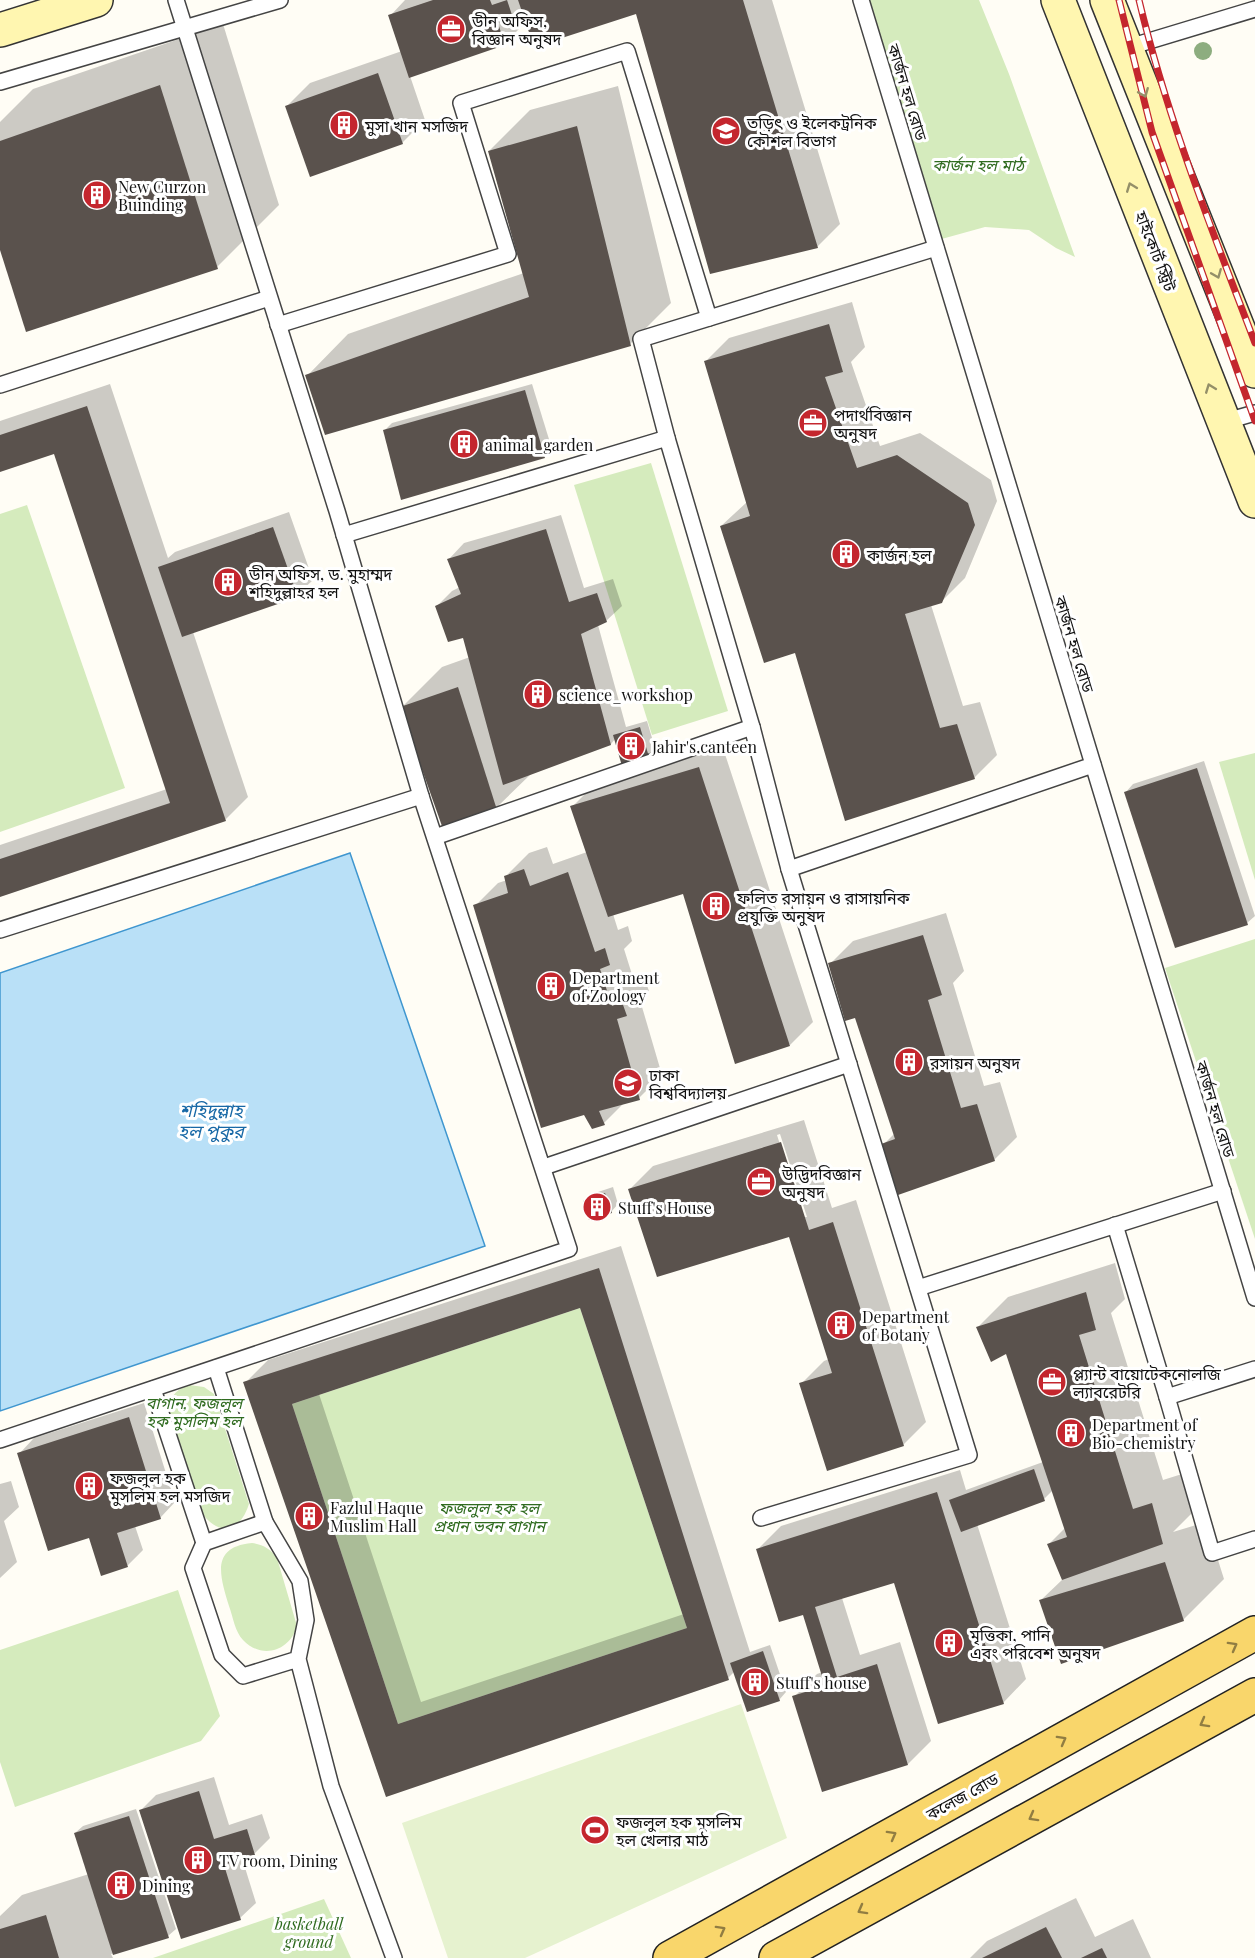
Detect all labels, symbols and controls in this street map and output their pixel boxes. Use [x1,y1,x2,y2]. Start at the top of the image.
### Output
place label: ডীন অফিস, বিজ্ঞান অনুষদ [471,10,563,49]
office icon: ডীন অফিস, বিজ্ঞান অনুষদ [435,13,467,45]
street label: কার্জন হল রোড [883,40,933,143]
one-way arrow [1137,87,1149,98]
building icon: মুসা খান মসজিদ [328,109,360,141]
place label: তড়িৎ ও ইলেকট্রনিক কৌশল বিভাগ [746,112,878,151]
place label: মুসা খান মসজিদ [364,115,469,136]
school or university icon: তড়িৎ ও ইলেকট্রনিক কৌশল বিভাগ [710,115,742,147]
park label: কার্জন হল মাঠ [932,154,1027,175]
place label: New Curzon Buinding [118,176,207,215]
building icon: New Curzon Buinding [81,179,113,211]
one-way arrow [1126,182,1139,193]
street label: হাইকোর্ট স্ট্রিট [1131,207,1181,294]
one-way arrow [1209,269,1222,279]
one-way arrow [1205,383,1217,394]
place label: পদার্থবিজ্ঞান অনুষদ [833,404,912,443]
office icon: পদার্থবিজ্ঞান অনুষদ [797,407,829,439]
building icon: animal_garden [448,428,480,460]
place label: animal_garden [485,434,594,455]
building icon: কার্জন হল [830,538,862,570]
place label: কার্জন হল [866,544,932,565]
place label: ডীন অফিস, ড. মুহাম্মদ শহিদুল্লাহর হল [248,563,393,602]
building icon: ডীন অফিস, ড. মুহাম্মদ শহিদুল্লাহর হল [212,566,244,598]
street label: কার্জন হল রোড [1050,592,1100,695]
building icon: science_workshop [522,678,554,710]
place label: science_workshop [559,684,693,705]
building icon: Jahir's.canteen [615,730,647,762]
place label: Jahir's.canteen [651,736,757,757]
place label: ফলিত রসায়ন ও রাসায়নিক প্রযুক্তি অনুষদ [736,887,911,926]
building icon: ফলিত রসায়ন ও রাসায়নিক প্রযুক্তি অনুষদ [700,890,732,922]
place label: Department of Zoology [572,967,660,1006]
building icon: Department of Zoology [535,970,567,1002]
building icon: রসায়ন অনুষদ [893,1046,925,1078]
place label: রসায়ন অনুষদ [929,1052,1021,1073]
street label: কার্জন হল রোড [1191,1057,1241,1160]
place label: ঢাকা বিশ্ববিদ্যালয় [648,1064,728,1103]
school or university icon: ঢাকা বিশ্ববিদ্যালয় [612,1067,644,1099]
water label: শহিদুল্লাহ হল পুকুর [178,1098,247,1143]
place label: উদ্ভিদবিজ্ঞান অনুষদ [781,1163,861,1202]
office icon: উদ্ভিদবিজ্ঞান অনুষদ [745,1166,777,1198]
building icon: Stuff's House [581,1191,613,1223]
place label: Stuff's House [618,1197,712,1218]
place label: Department of Botany [862,1306,950,1345]
building icon: Department of Botany [825,1309,857,1341]
place label: প্ল্যান্ট বায়োটেকনোলজি ল্যাবরেটরি [1072,1363,1221,1402]
office icon: প্ল্যান্ট বায়োটেকনোলজি ল্যাবরেটরি [1036,1366,1068,1398]
park label: বাগান, ফজলুল হক মুসলিম হল [146,1392,246,1431]
place label: Department of Bio-chemistry [1092,1414,1199,1453]
building icon: Department of Bio-chemistry [1055,1417,1087,1449]
place label: ফজলুল হক মুসলিম হল মসজিদ [109,1467,232,1506]
building icon: ফজলুল হক মুসলিম হল মসজিদ [73,1470,105,1502]
place label: Fazlul Haque Muslim Hall [330,1497,423,1536]
park label: ফজলুল হক হল প্রধান ভবন বাগান [433,1497,548,1536]
building icon: Fazlul Haque Muslim Hall [293,1500,325,1532]
place label: মৃত্তিকা, পানি এবং পরিবেশ অনুষদ [969,1624,1102,1663]
building icon: মৃত্তিকা, পানি এবং পরিবেশ অনুষদ [933,1627,965,1659]
one-way arrow [1226,1642,1237,1653]
building icon: Stuff's house [739,1666,771,1698]
place label: Stuff's house [776,1672,867,1693]
one-way arrow [1199,1716,1210,1727]
one-way arrow [1056,1736,1066,1748]
street label: কলেজ রোড [921,1767,1002,1825]
one-way arrow [1028,1810,1039,1821]
place label: ফজলুল হক মুসলিম হল খেলার মাঠ [615,1811,742,1850]
sports icon: ফজলুল হক মুসলিম হল খেলার মাঠ [579,1814,611,1846]
one-way arrow [885,1831,896,1842]
building icon: TV room, Dining [182,1844,214,1876]
place label: TV room, Dining [219,1850,338,1871]
building icon: Dining [105,1869,137,1901]
place label: Dining [142,1875,191,1896]
one-way arrow [858,1903,868,1915]
park label: basketball ground [274,1913,344,1952]
one-way arrow [715,1926,725,1937]

